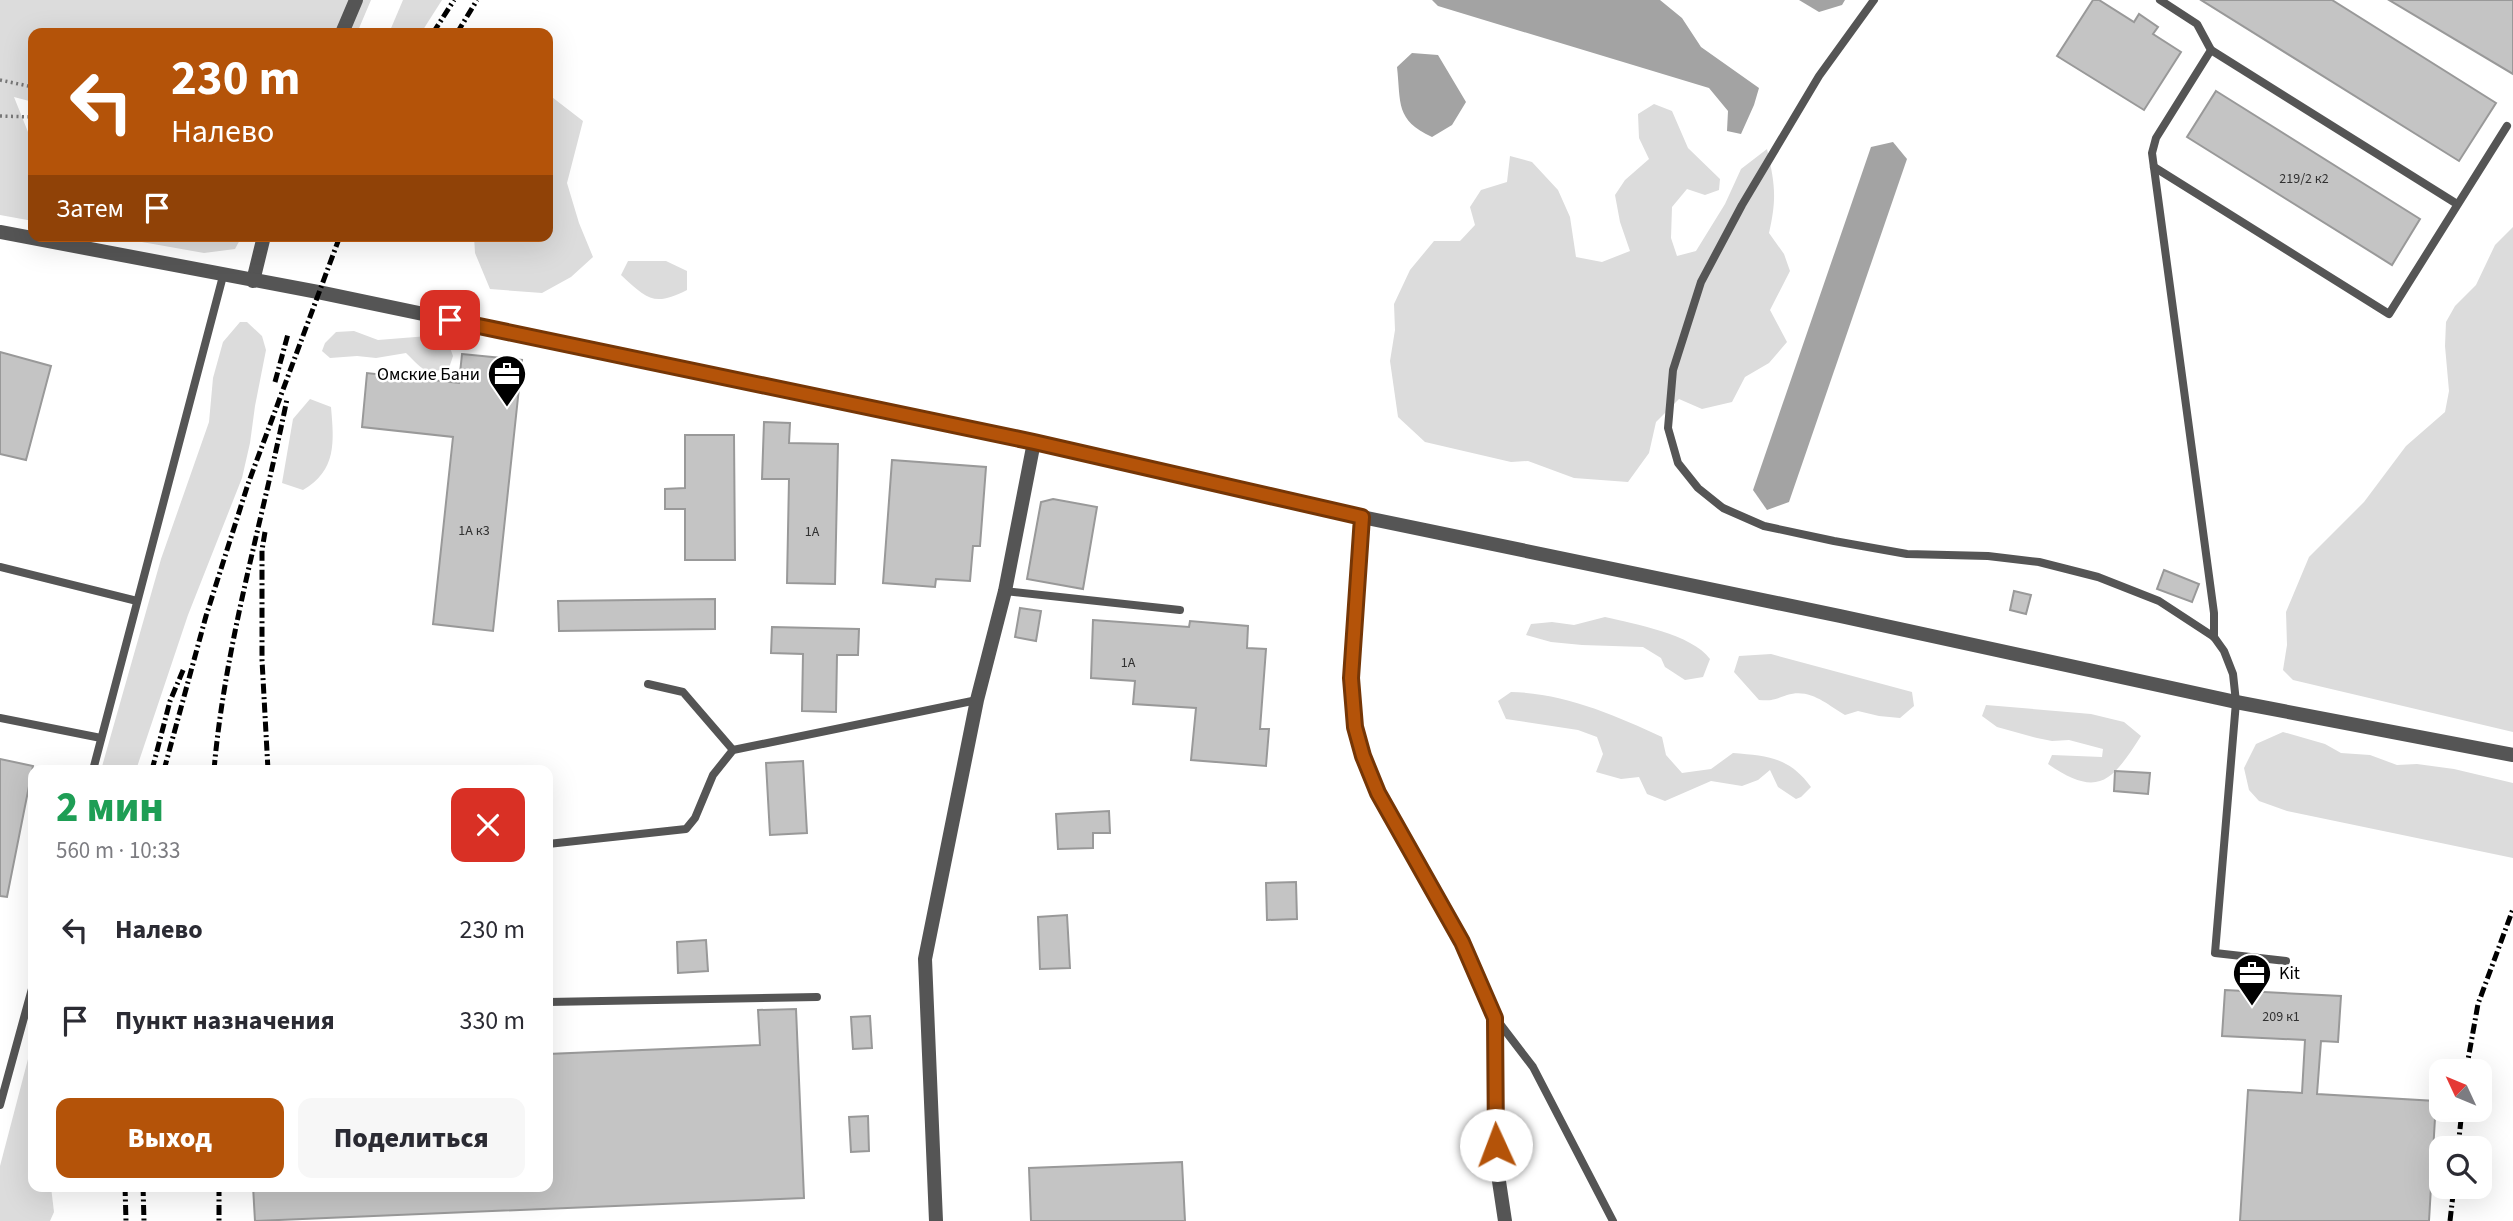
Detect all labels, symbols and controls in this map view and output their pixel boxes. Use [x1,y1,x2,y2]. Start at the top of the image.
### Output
text: 230 m [171,44,300,114]
icon: left [56,56,147,147]
text: Налево [171,109,274,155]
house number: 219/2 к2 [2279,169,2329,189]
icon: arrive [138,189,176,227]
text: Затем [56,190,124,227]
pin [420,290,480,350]
icon: arrive [431,301,469,339]
office icon: Омские Бани [486,353,528,408]
place label: Омские Бани [377,362,480,387]
house number: 1А к3 [458,521,490,541]
house number: 1А [805,522,820,542]
house number: 1А [1121,653,1136,673]
text: 2 мин [56,778,164,838]
button: close [451,788,525,862]
text: 560 m · 10:33 [56,834,180,867]
icon: left [56,911,94,949]
text: Налево [115,911,203,948]
text: 230 m [459,911,525,948]
office icon: Kit [2231,952,2273,1007]
place label: Kit [2279,961,2300,986]
icon: arrive [56,1002,94,1040]
text: Пункт назначения [115,1002,335,1039]
text: 330 m [459,1002,525,1039]
house number: 209 к1 [2262,1007,2300,1027]
north arrow [2429,1059,2492,1122]
map controls [2429,1059,2492,1199]
button: Выход [56,1098,284,1178]
button: Поделиться [298,1098,525,1178]
position arrow [1459,1108,1533,1182]
button: search [2429,1136,2492,1199]

